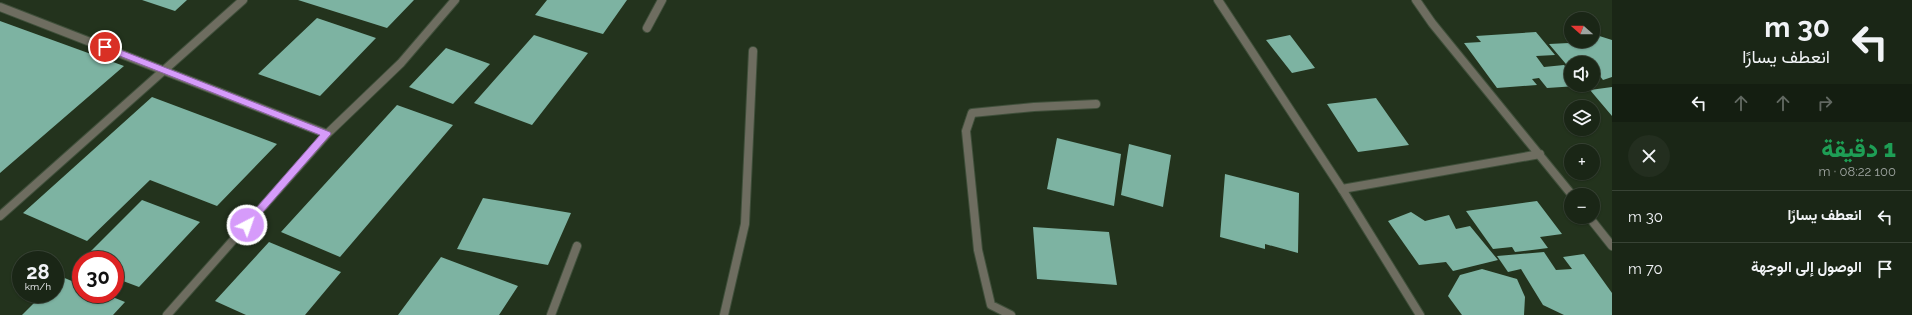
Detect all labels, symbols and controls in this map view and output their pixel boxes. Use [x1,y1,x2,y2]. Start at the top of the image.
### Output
text: 30 m [1764,11,1830,44]
north arrow [1564,12,1600,48]
map controls [1564,12,1600,224]
icon: left [1844,16,1896,68]
pin [88,30,122,64]
icon: arrive [94,36,116,58]
text: انعطف يسارًا [1742,46,1830,67]
button: sound [1564,56,1600,92]
icon: left [1688,92,1710,114]
icon: ahead [1730,92,1752,114]
icon: ahead [1772,92,1794,114]
icon: right [1814,92,1836,114]
button: layers [1564,100,1600,136]
text: 1 دقيقة [1821,134,1896,163]
button: close [1628,135,1670,177]
button: + [1564,144,1600,180]
text: 100 m · 08:22 [1818,164,1896,179]
button: − [1564,188,1600,224]
position arrow [226,204,268,246]
text: انعطف يسارًا [1787,206,1862,224]
icon: left [1874,206,1896,228]
text: 30 m [1628,208,1663,226]
speed limit sign: 30 [72,251,124,303]
text: الوصول إلى الوجهة [1751,258,1862,276]
icon: arrive [1874,258,1896,280]
text: 28 [26,260,50,284]
text: 70 m [1628,260,1663,278]
text: km/h [25,281,51,292]

